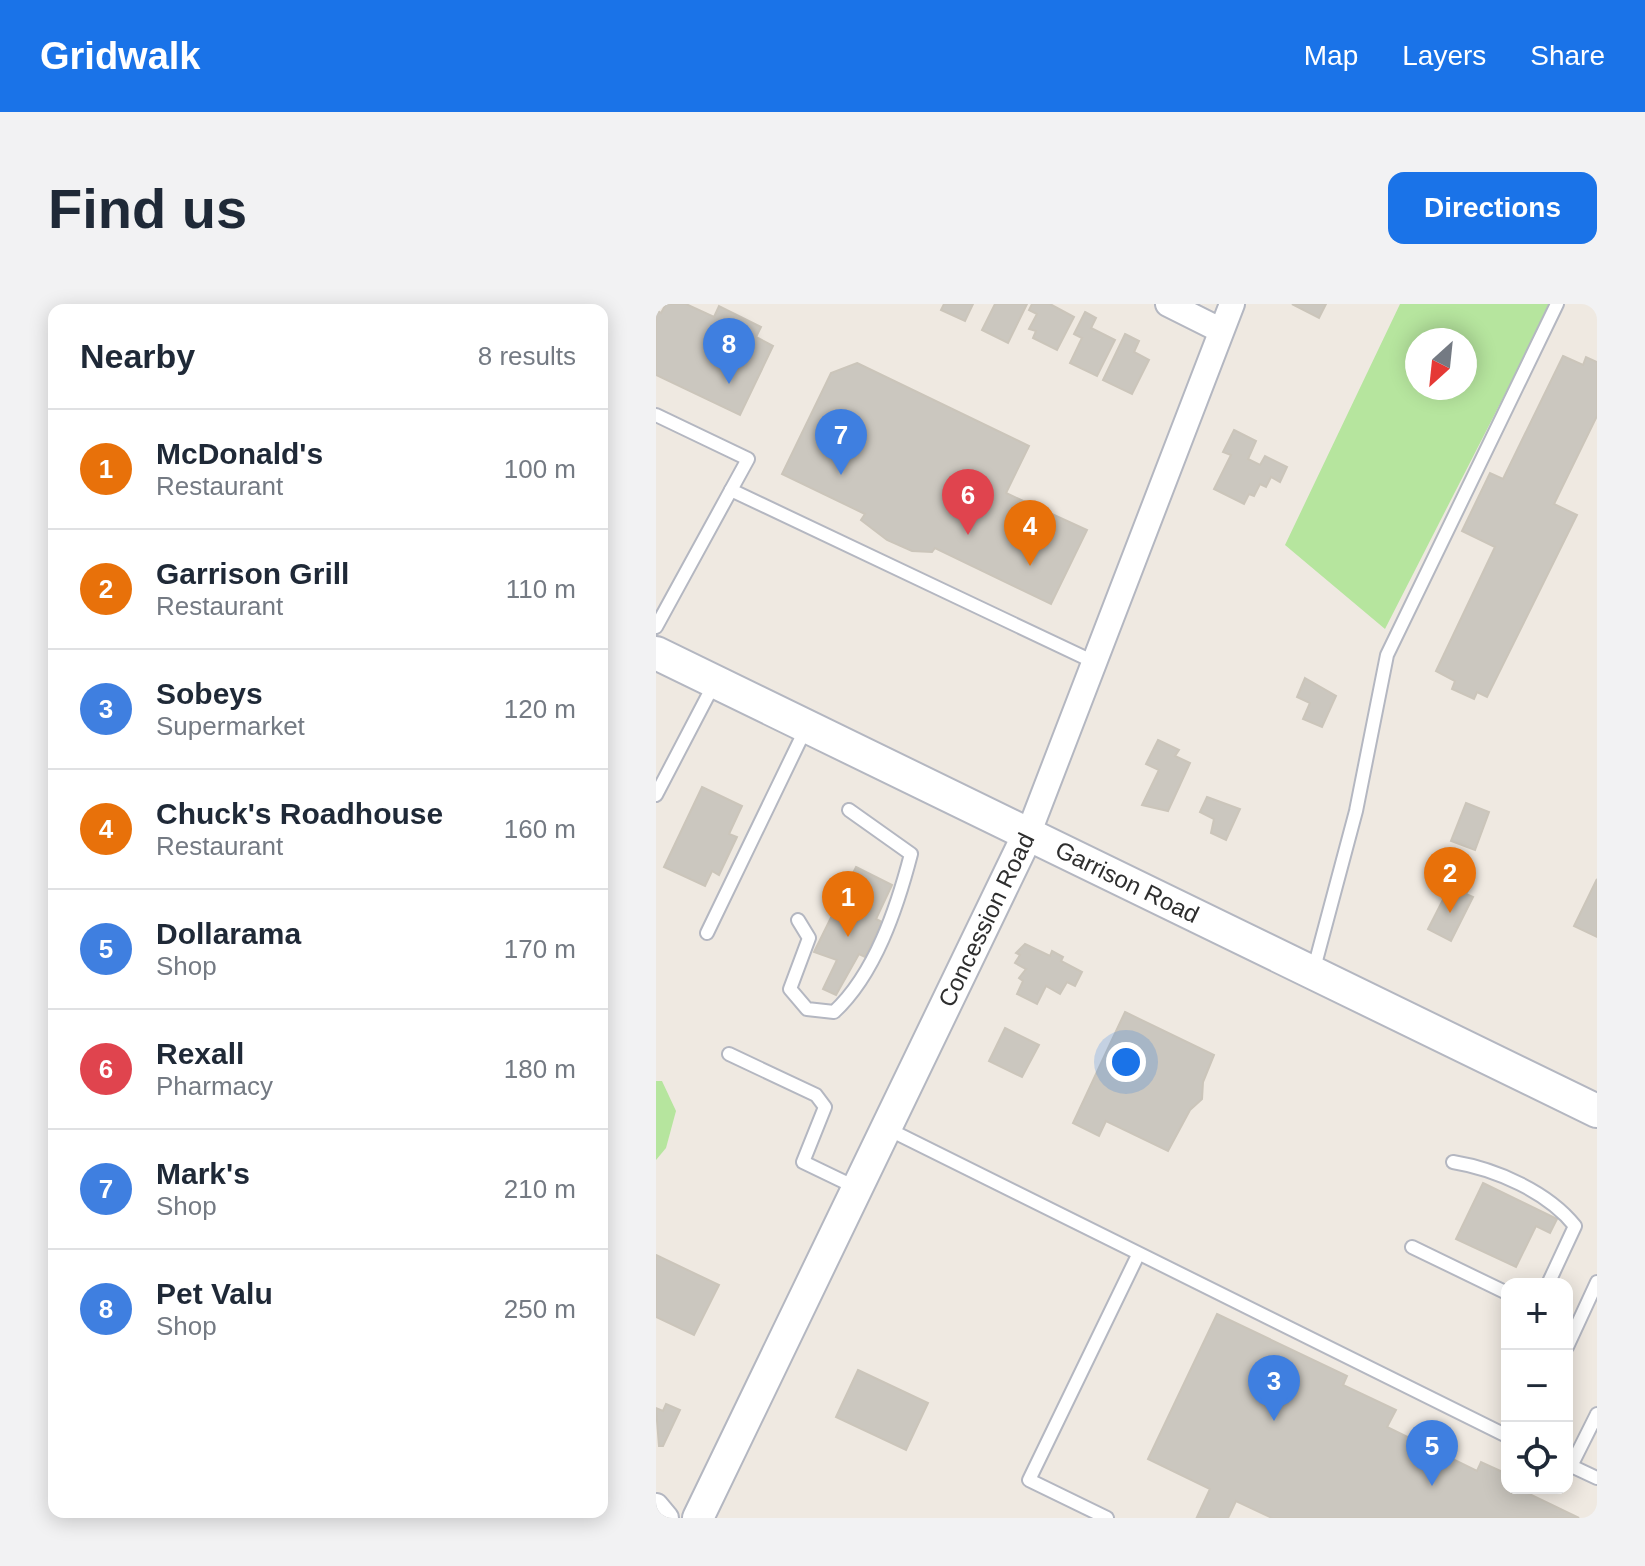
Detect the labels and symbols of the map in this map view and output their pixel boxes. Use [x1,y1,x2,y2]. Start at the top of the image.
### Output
pin: 8 [703,318,755,384]
north arrow [1405,328,1477,400]
pin: 7 [815,409,867,475]
pin: 6 [942,469,994,535]
pin: 4 [1004,500,1056,566]
street label: Concession Road [933,829,1039,1011]
street label: Garrison Road [1051,836,1204,928]
pin: 2 [1424,847,1476,913]
pin: 1 [822,871,874,937]
your location [1106,1042,1146,1082]
pin: 3 [1248,1355,1300,1421]
pin: 5 [1406,1420,1458,1486]

